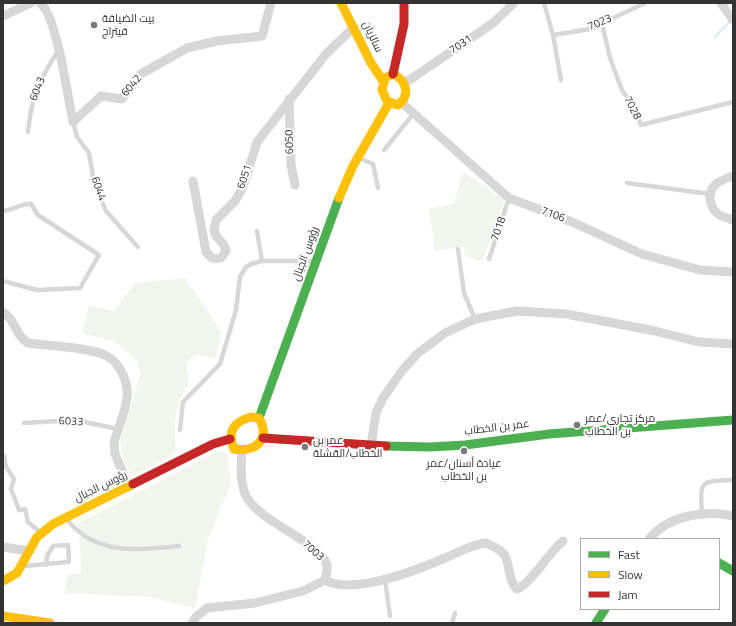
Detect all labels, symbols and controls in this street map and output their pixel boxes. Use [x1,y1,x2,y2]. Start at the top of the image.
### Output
place label: بيت الضيافة فيتراج [102,12,154,38]
street label: 7023 [586,12,614,34]
street label: سالزيان [359,19,385,55]
marker: بيت الضيافة فيتراج [89,20,99,30]
street label: 7031 [447,33,475,57]
street label: 6042 [119,72,145,100]
street label: 6043 [27,75,49,103]
street label: 7028 [621,94,643,122]
street label: 6050 [283,130,297,154]
street label: 6051 [235,163,255,191]
street label: 6044 [88,175,108,203]
street label: 7106 [539,205,567,225]
street label: 7018 [489,215,509,243]
street label: رؤوس الجبال [290,225,322,283]
place label: مركز تجاري/عمر بن الخطاب [585,412,655,438]
street label: 6033 [58,415,84,429]
street label: عمر بن الخطاب [464,417,530,439]
marker: مركز تجاري/عمر بن الخطاب [572,420,582,430]
place label: عمر بن الخطاب/القشلة [313,434,383,460]
marker: عمر بن الخطاب/القشلة [300,442,310,452]
marker: عيادة أسنان/عمر بن الخطاب [459,446,469,456]
place label: عيادة أسنان/عمر بن الخطاب [427,457,501,483]
street label: رؤوس الجبال [72,469,130,505]
street label: 7003 [299,538,327,564]
legend [580,538,720,610]
text: Fast [618,545,640,564]
text: Slow [618,565,643,584]
text: Jam [618,585,638,604]

